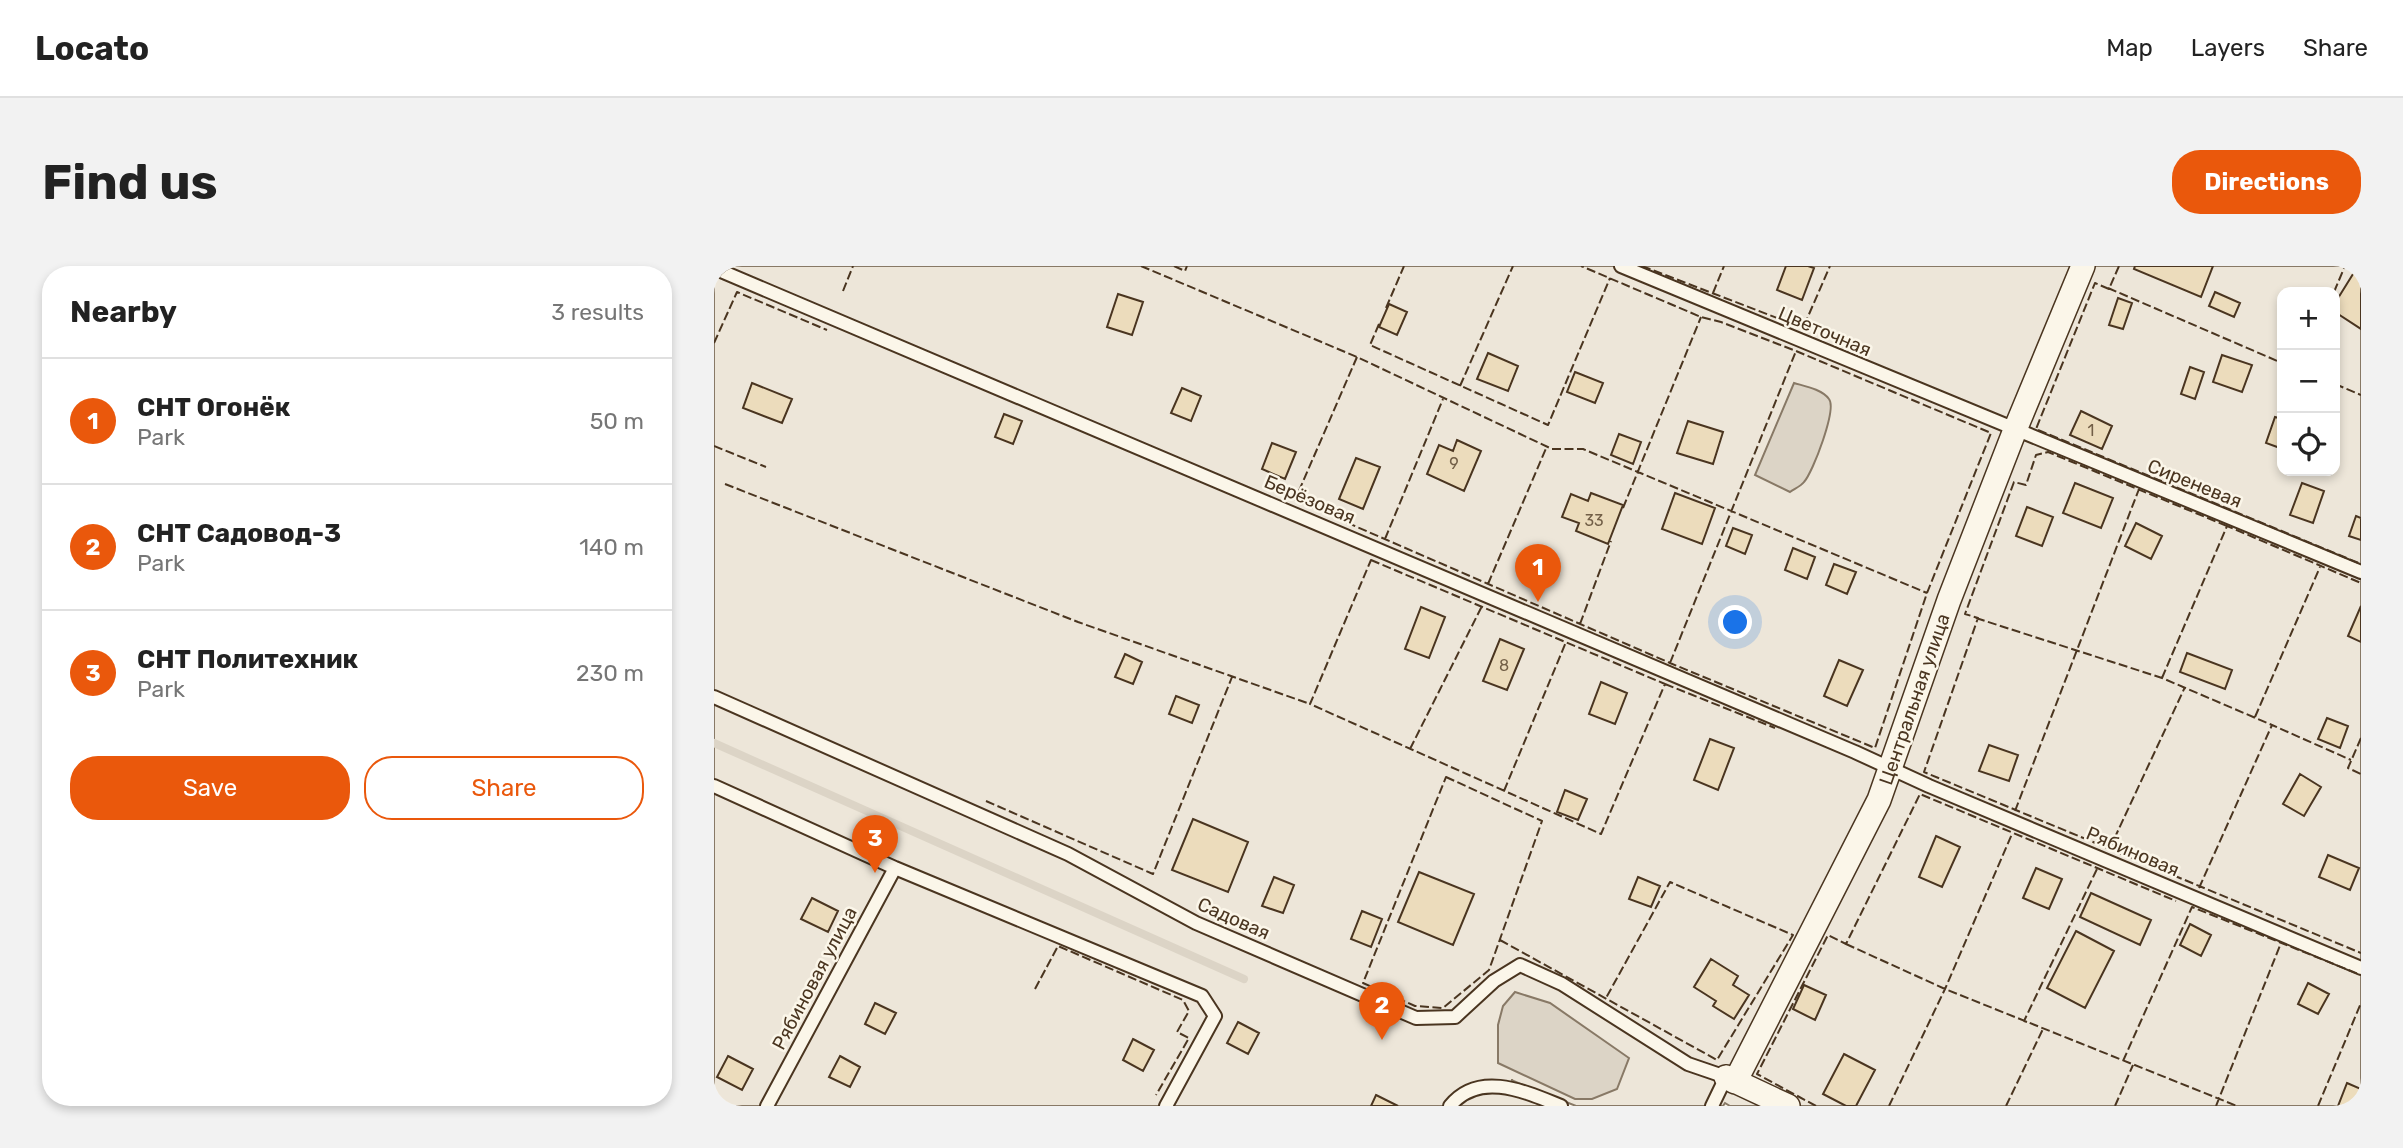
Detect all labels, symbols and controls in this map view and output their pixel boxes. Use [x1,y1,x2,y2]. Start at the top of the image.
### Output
text: Locato [35,29,149,68]
text: Map [2106,34,2153,62]
text: Layers [2191,34,2265,62]
text: Share [2303,34,2368,62]
button: Directions [2172,150,2361,214]
text: Find us [42,153,218,211]
map controls [2277,287,2340,476]
button: + [2277,287,2340,350]
text: Nearby [70,294,177,330]
text: 3 results [551,298,644,326]
street label: Цветочная [1775,302,1875,361]
button: − [2277,350,2340,413]
text: СНТ Огонёк [137,392,290,423]
text: 1 [87,407,99,435]
text: 50 m [590,407,644,435]
button: locate [2277,413,2340,476]
house number: 1 [2088,421,2094,440]
text: Park [137,423,185,451]
house number: 9 [1449,454,1459,473]
street label: Сиреневая [2144,454,2245,513]
street label: Берёзовая [1261,470,1359,529]
house number: 33 [1584,511,1604,530]
text: СНТ Садовод-3 [137,518,341,549]
text: 2 [86,533,100,561]
text: 140 m [579,533,644,561]
pin: 1 [1515,544,1561,602]
text: Park [137,549,185,577]
your location [1718,605,1752,639]
street label: Центральная улица [1874,610,1955,788]
text: СНТ Политехник [137,644,358,675]
house number: 8 [1499,656,1509,675]
text: 3 [85,659,101,687]
text: 230 m [576,659,644,687]
text: Park [137,675,185,703]
button: Save [70,756,350,820]
button: Share [364,756,644,820]
pin: 3 [852,815,898,873]
street label: Рябиновая [2083,822,2183,881]
street label: Садовая [1194,892,1274,945]
street label: Рябиновая улица [767,903,862,1054]
pin: 2 [1359,982,1405,1040]

